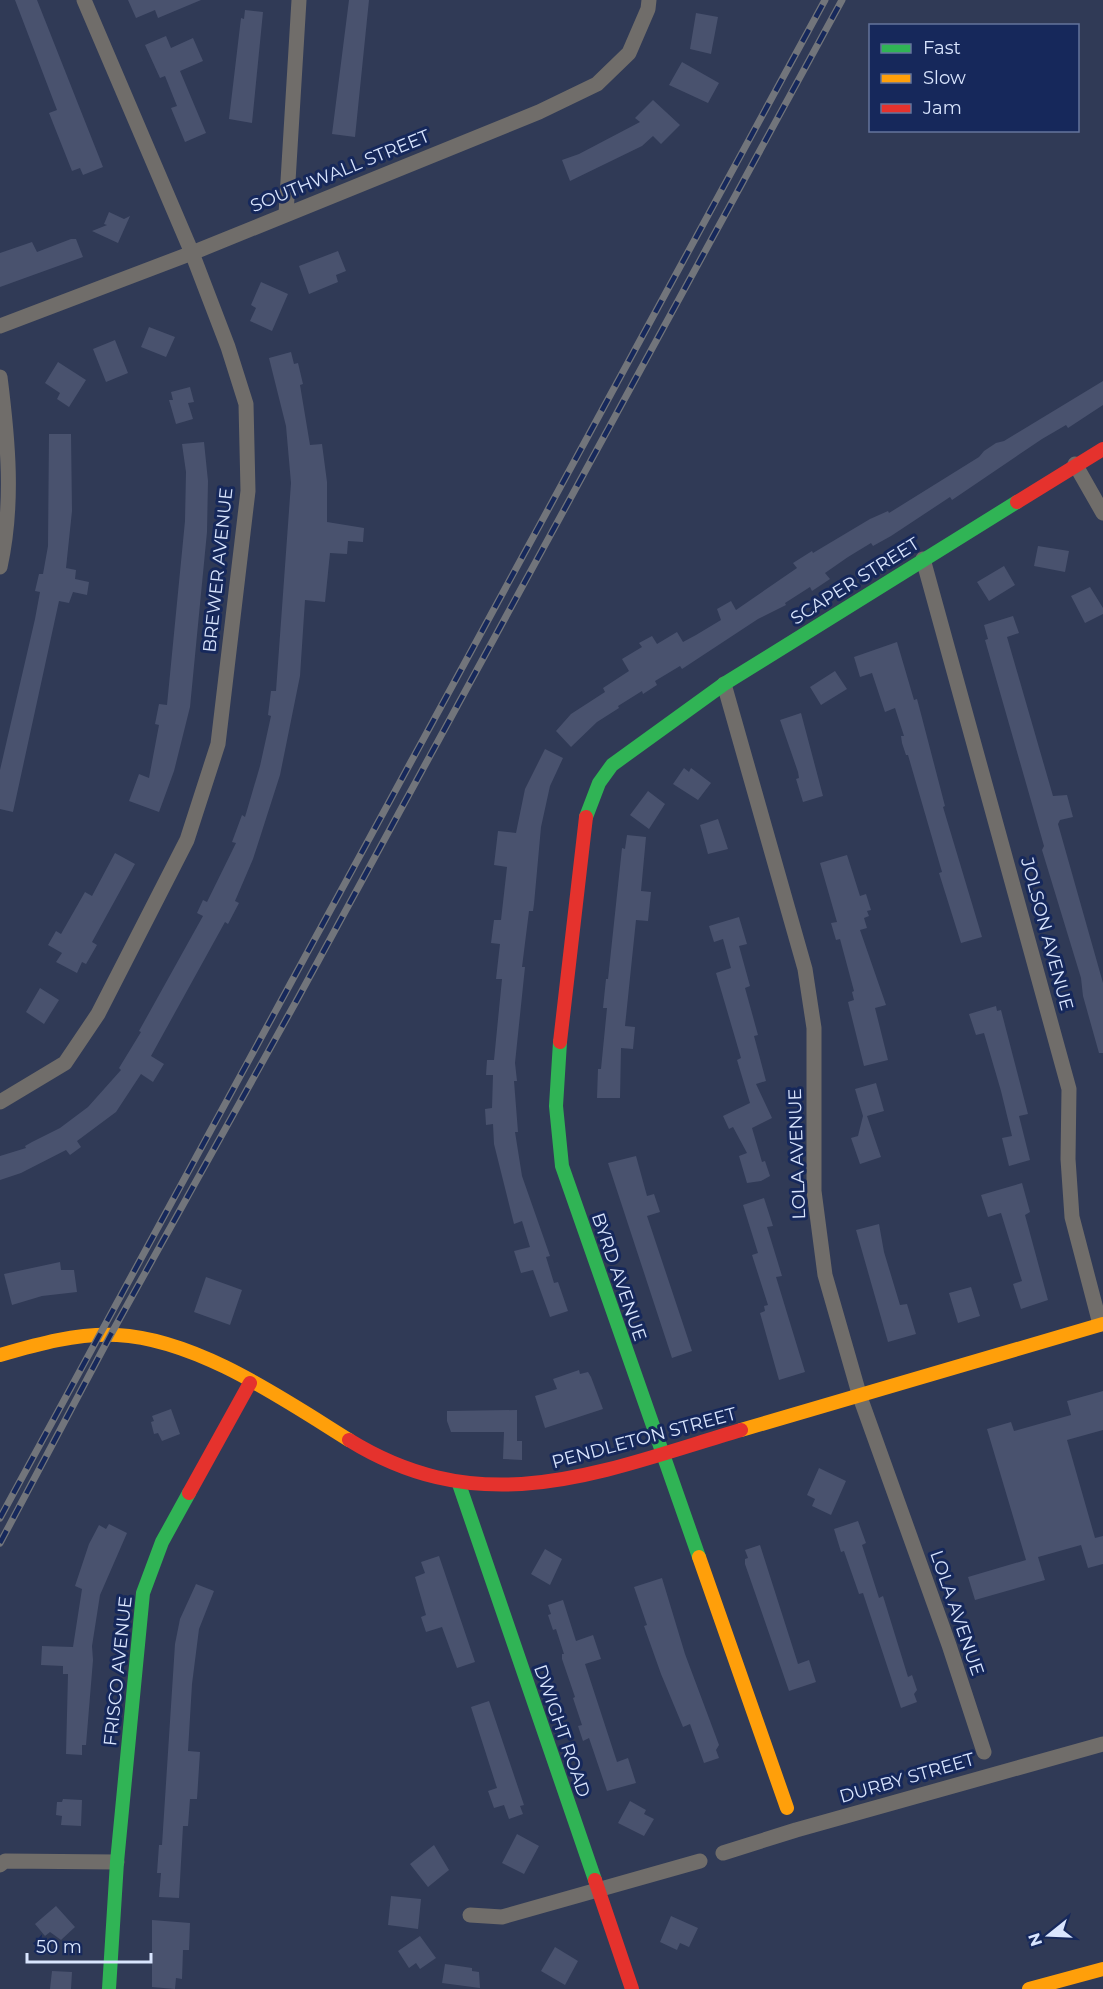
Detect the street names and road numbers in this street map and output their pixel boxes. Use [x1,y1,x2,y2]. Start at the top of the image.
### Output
street label: SOUTHWALL STREET [247,125,434,217]
street label: BREWER AVENUE [198,487,238,653]
street label: SCAPER STREET [787,532,924,629]
street label: JOLSON AVENUE [1016,854,1078,1013]
street label: LOLA AVENUE [784,1088,810,1220]
street label: BYRD AVENUE [587,1210,651,1344]
street label: PENDLETON STREET [549,1403,739,1473]
street label: LOLA AVENUE [925,1547,989,1679]
street label: FRISCO AVENUE [99,1595,137,1747]
street label: DWIGHT ROAD [529,1662,595,1800]
street label: DURBY STREET [837,1748,978,1808]

